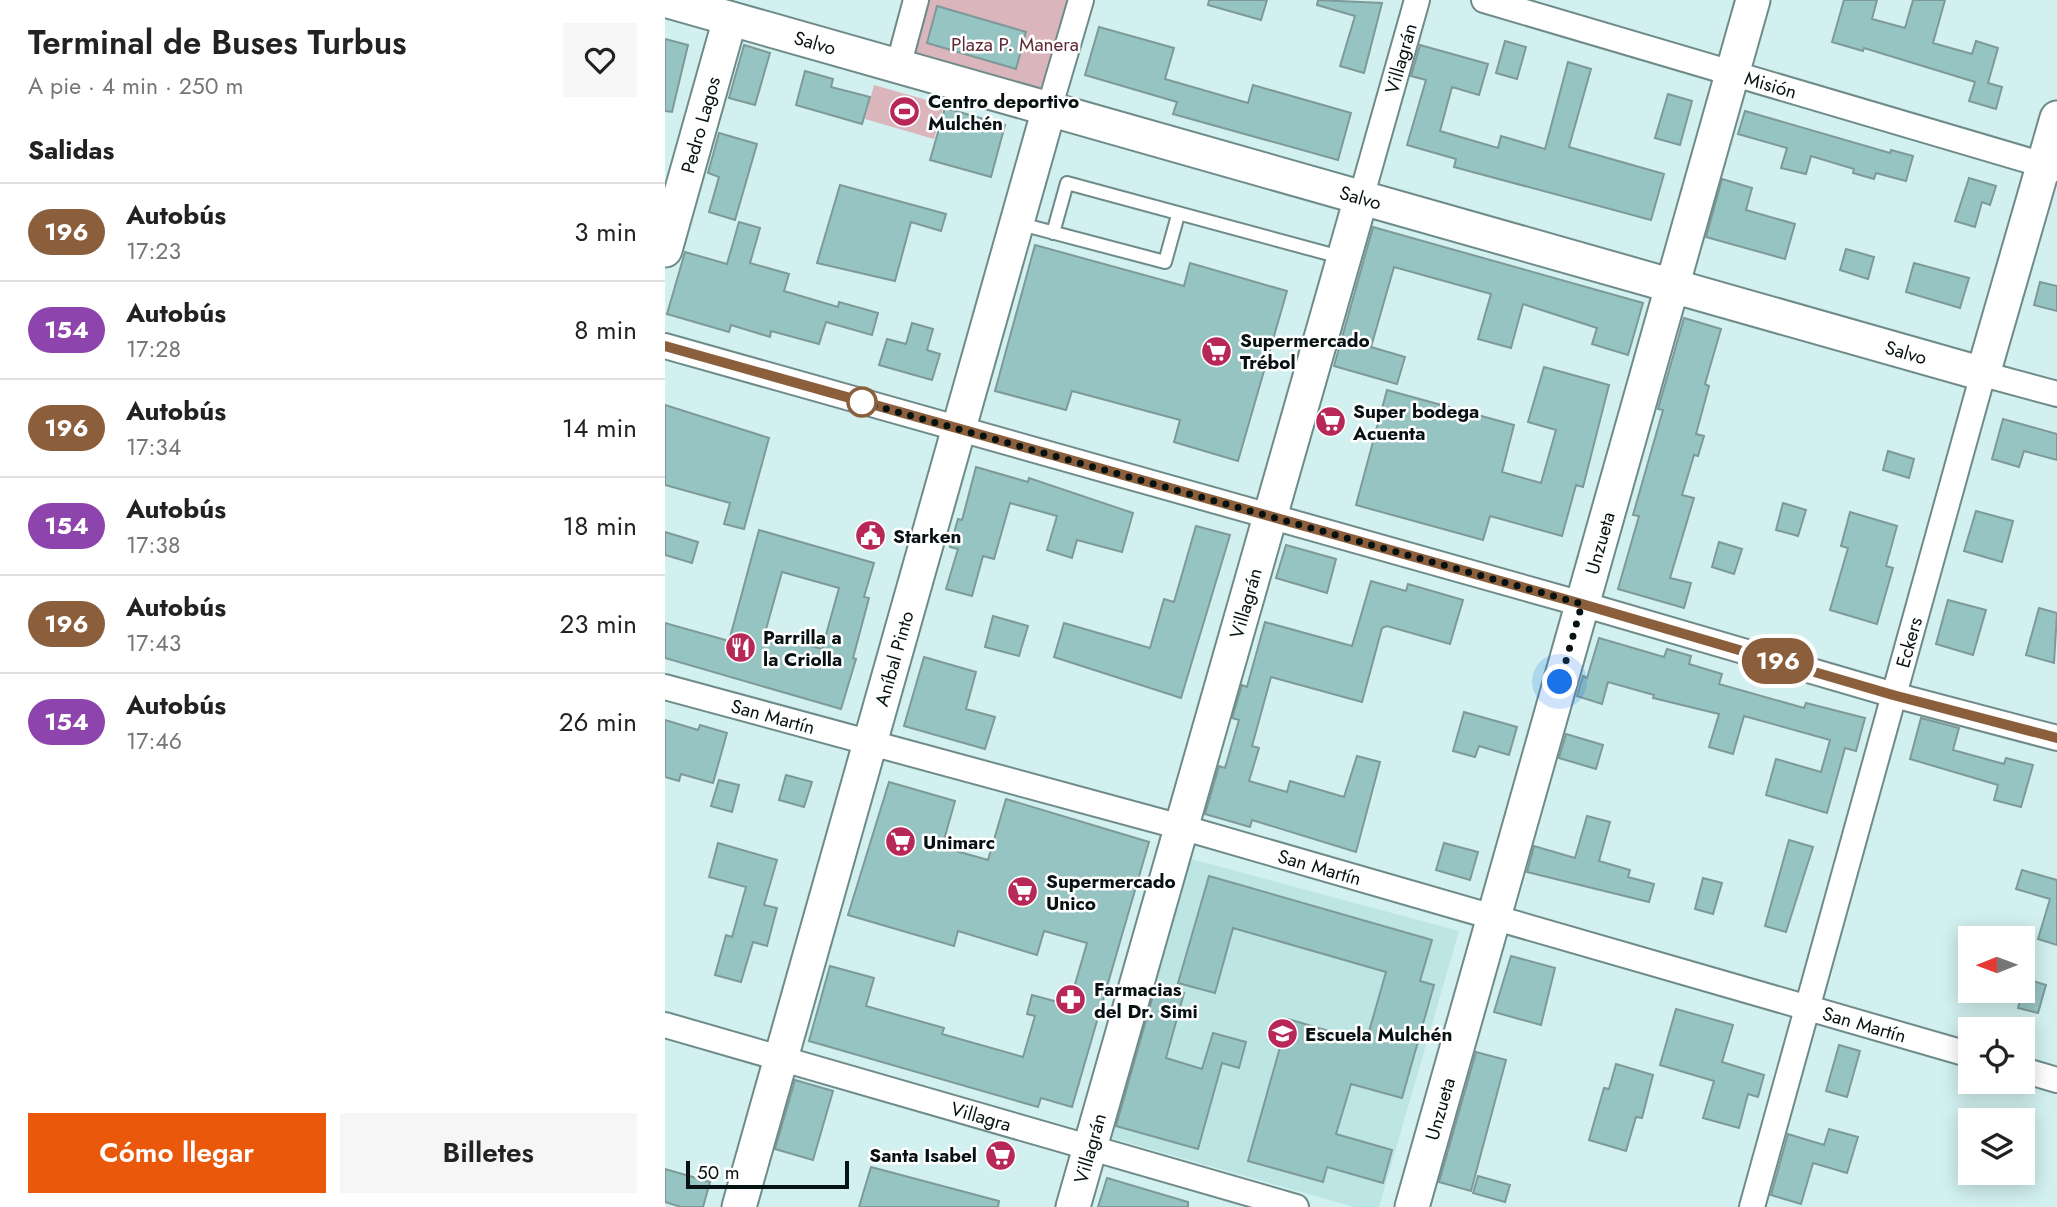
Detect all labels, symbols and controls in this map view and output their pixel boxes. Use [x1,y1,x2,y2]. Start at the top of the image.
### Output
text: Terminal de Buses Turbus [28,19,407,66]
street label: Villagrán [1378,20,1424,97]
button: heart [563,23,637,97]
street label: Salvo [791,24,839,62]
park label: Plaza P. Manera [951,31,1079,58]
street label: Misión [1741,65,1800,106]
text: A pie · 4 min · 250 m [28,69,243,103]
street label: Pedro Lagos [674,73,727,176]
place label: Centro deportivo Mulchén [928,88,1079,137]
sports icon: Centro deportivo Mulchén [888,95,922,129]
text: Salidas [28,131,114,169]
street label: Salvo [1336,179,1384,217]
text: Autobús [126,196,226,234]
text: 3 min [574,213,637,251]
text: 196 [44,214,89,249]
text: 17:23 [126,234,181,268]
text: Autobús [126,294,226,332]
text: 8 min [574,311,637,349]
text: 154 [44,312,89,347]
place label: Supermercado Trébol [1240,327,1370,376]
text: 17:28 [126,332,181,366]
supermarket icon: Supermercado Trébol [1200,334,1234,368]
street label: Salvo [1882,334,1930,371]
unlabelled marker [847,387,877,417]
text: Autobús [126,392,226,430]
place label: Super bodega Acuenta [1352,398,1479,447]
supermarket icon: Super bodega Acuenta [1313,405,1347,439]
text: 14 min [562,409,637,447]
text: 196 [44,410,89,445]
text: 17:34 [126,430,181,464]
text: Autobús [126,490,226,528]
text: 18 min [563,507,637,545]
text: 154 [44,508,89,543]
street label: Unzueta [1578,509,1622,578]
public building icon: Starken [853,519,887,553]
place label: Starken [893,523,961,550]
text: 17:38 [126,528,180,562]
street label: Villagrán [1223,565,1269,642]
text: Autobús [126,588,226,626]
text: 23 min [560,605,637,643]
text: 196 [44,606,89,641]
street label: Aníbal Pinto [868,608,921,709]
street label: Eckers [1889,614,1929,671]
place label: Parrilla a la Criolla [763,624,842,673]
text: 17:43 [126,626,181,660]
restaurant icon: Parrilla a la Criolla [723,631,757,665]
line badge: 196 [1738,638,1818,684]
text: 196 [1756,643,1800,678]
your location [1542,664,1577,699]
text: Autobús [126,686,226,724]
street label: San Martín [728,693,818,741]
text: 26 min [559,703,637,741]
text: 154 [44,704,89,739]
text: 17:46 [126,724,182,758]
supermarket icon: Unimarc [883,825,917,859]
place label: Unimarc [923,829,995,856]
street label: San Martín [1275,843,1365,892]
place label: Supermercado Unico [1046,868,1176,917]
supermarket icon: Supermercado Unico [1006,875,1040,909]
north arrow [1958,926,2035,1003]
map controls [1958,926,2035,1185]
place label: Farmacias del Dr. Simi [1094,976,1198,1025]
pharmacy icon: Farmacias del Dr. Simi [1054,983,1088,1017]
street label: San Martín [1819,1000,1909,1050]
school or university icon: Escuela Mulchén [1265,1017,1299,1051]
button: locate [1958,1017,2035,1094]
place label: Escuela Mulchén [1305,1021,1452,1048]
street label: Unzueta [1419,1075,1462,1143]
street label: Villagra [947,1095,1014,1138]
button: layers [1958,1108,2035,1185]
street label: Villagrán [1067,1110,1113,1187]
button: Cómo llegar [28,1113,326,1193]
button: Billetes [340,1113,637,1193]
supermarket icon: Santa Isabel [983,1138,1017,1172]
place label: Santa Isabel [869,1142,977,1169]
scale bar [686,1158,849,1190]
text: 50 m [697,1159,740,1186]

